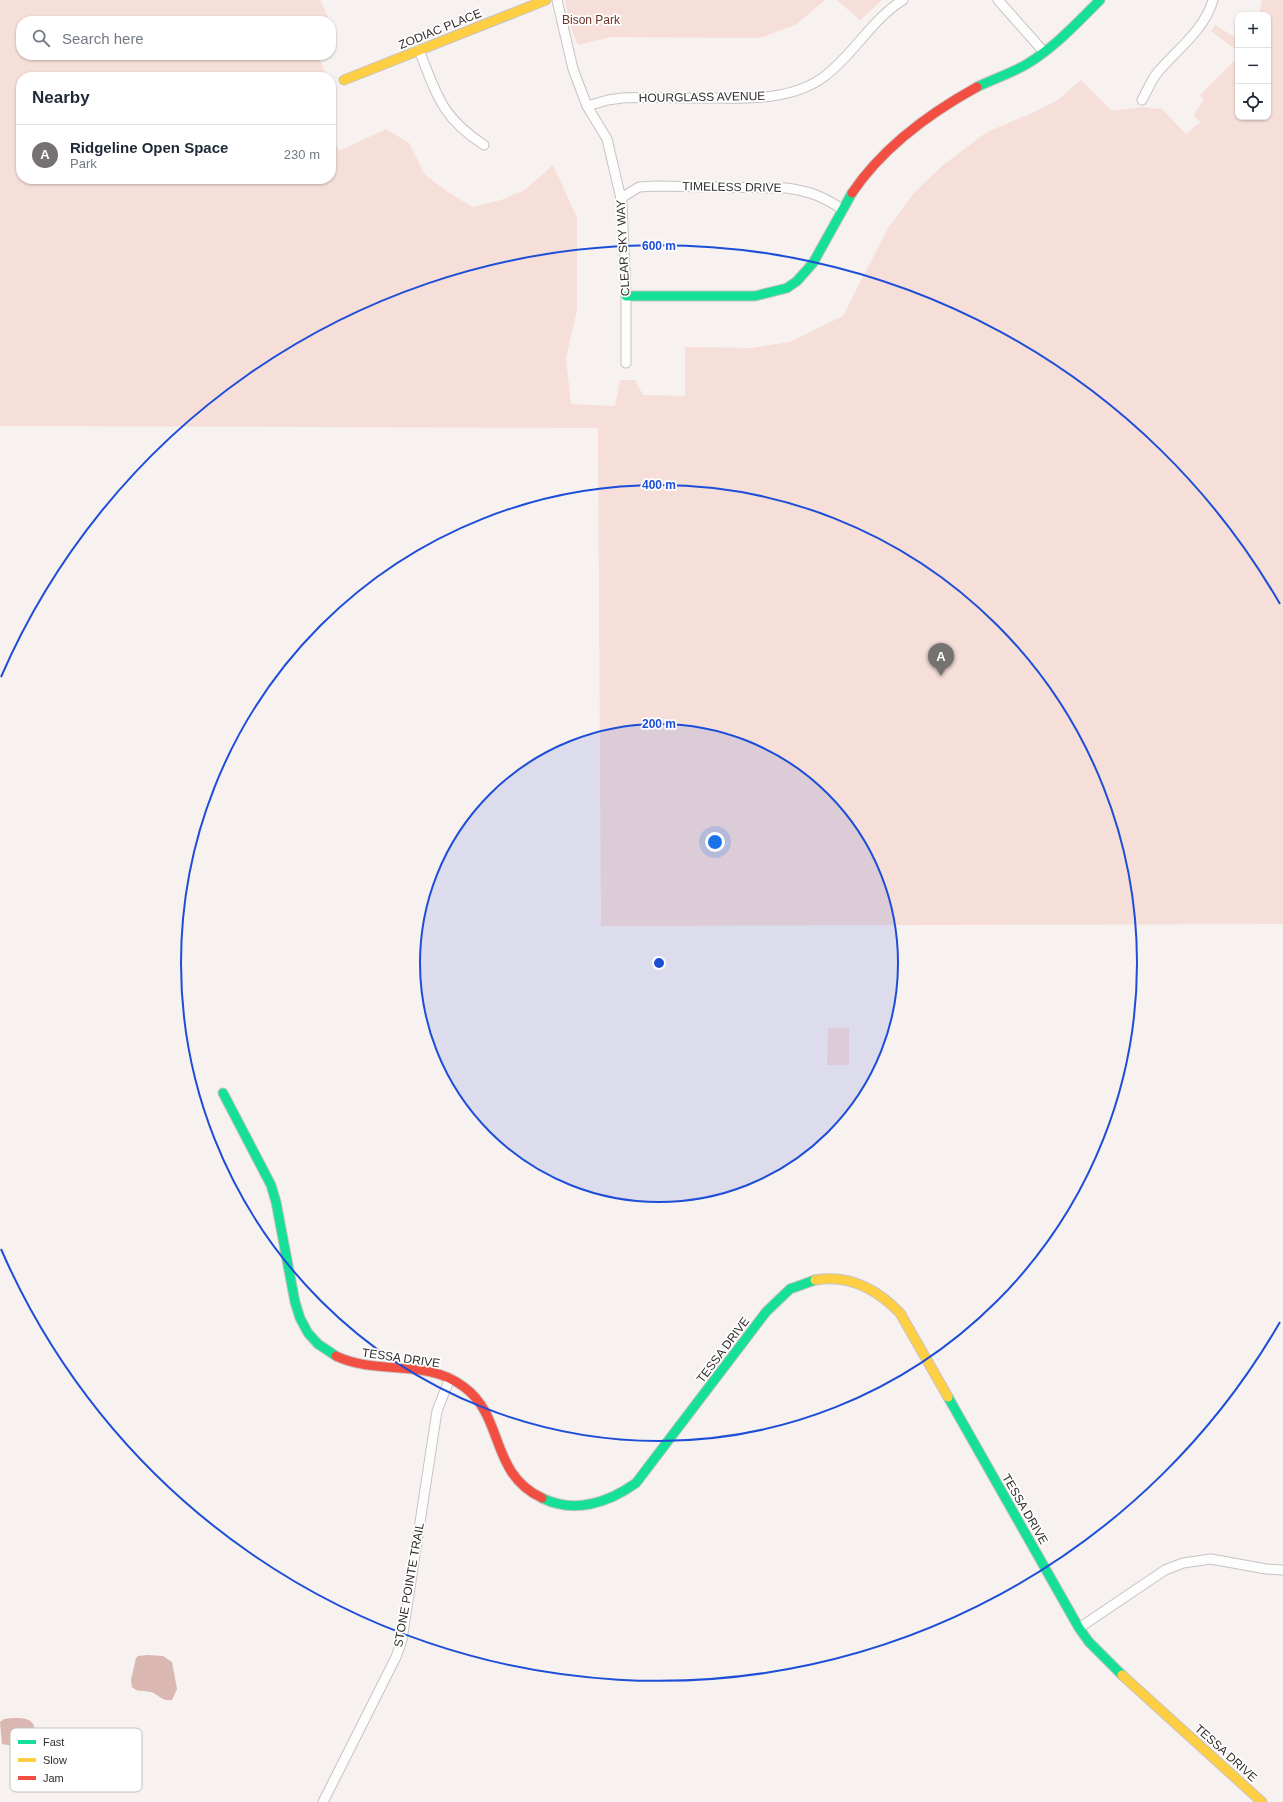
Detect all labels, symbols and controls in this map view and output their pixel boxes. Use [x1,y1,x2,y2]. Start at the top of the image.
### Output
street label: ZODIAC PLACE [397,6,483,52]
map controls [1235,12,1271,120]
button: + [1235,12,1271,48]
park label: Bison Park [562,13,621,27]
search box [16,16,336,60]
icon: search [30,27,52,49]
text: Search here [62,30,144,47]
button: − [1235,48,1271,84]
button: locate [1235,84,1271,120]
text: Nearby [32,88,90,107]
street label: HOURGLASS AVENUE [639,89,765,105]
text: Ridgeline Open Space [70,139,228,156]
text: A [40,147,50,162]
text: 230 m [284,147,320,162]
text: Park [70,156,97,171]
street label: TIMELESS DRIVE [682,179,782,195]
street label: CLEAR SKY WAY [613,199,633,297]
text: 600 m [642,239,676,253]
text: 400 m [642,478,676,492]
pin: A [928,643,954,676]
text: 200 m [642,717,676,731]
your location [705,832,725,852]
centre of rings [652,956,666,970]
street label: TESSA DRIVE [694,1314,752,1386]
street label: TESSA DRIVE [361,1346,441,1370]
street label: TESSA DRIVE [999,1471,1051,1547]
street label: STONE POINTE TRAIL [391,1521,427,1648]
street label: TESSA DRIVE [1192,1721,1260,1785]
legend [10,1728,142,1792]
text: Fast [43,1736,64,1748]
text: Slow [43,1754,67,1766]
text: Jam [43,1772,64,1784]

